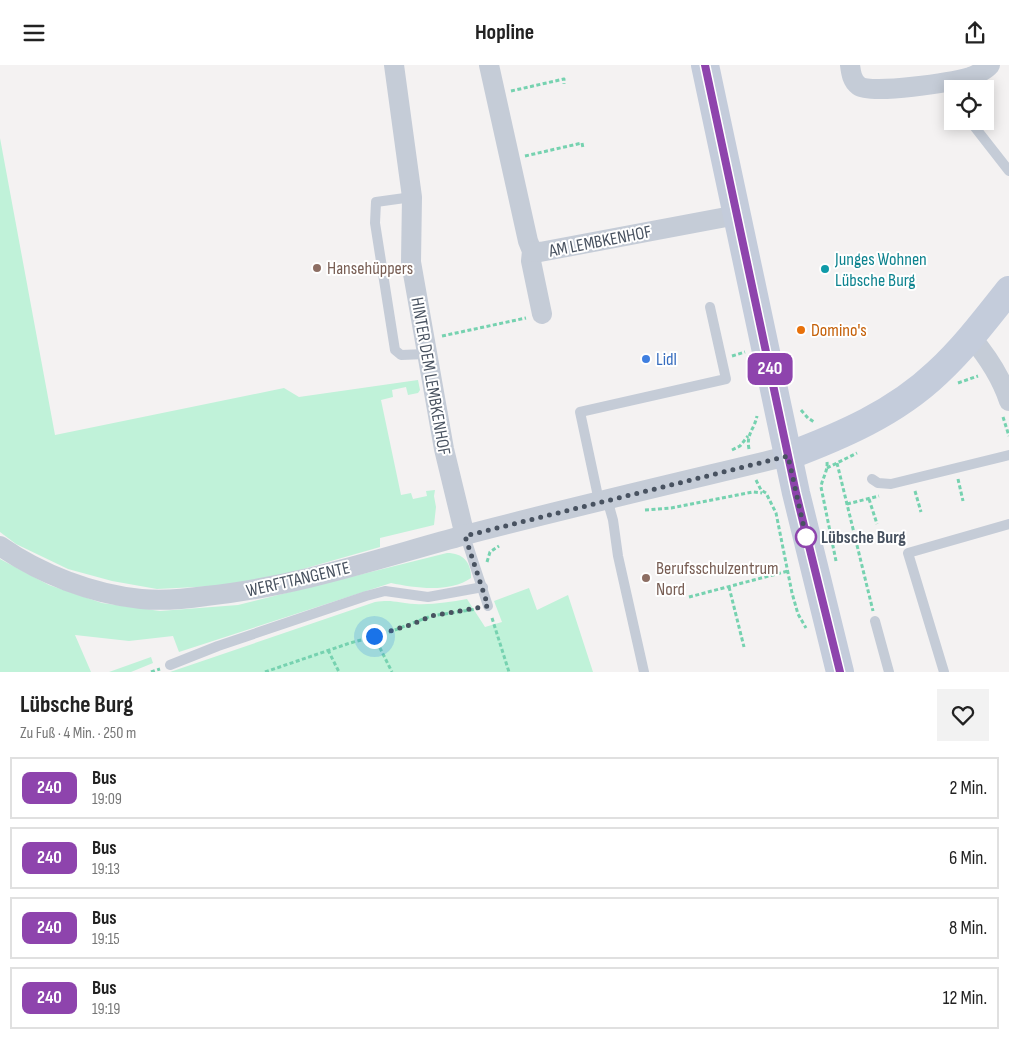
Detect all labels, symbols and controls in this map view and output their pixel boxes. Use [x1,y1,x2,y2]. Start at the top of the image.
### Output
icon: menu [20,19,48,47]
text: Hopline [475,19,534,46]
icon: share [961,19,989,47]
map controls [944,80,994,130]
button: locate [944,80,994,130]
street label: AM LEMBKENHOF [546,221,653,262]
place label: Junges Wohnen Lübsche Burg [834,249,927,291]
place label: Hansehüppers [327,258,413,279]
marker: Hansehüppers [311,262,323,274]
marker: Junges Wohnen Lübsche Burg [819,263,831,275]
street label: HINTER DEM LEMBKENHOF [406,295,455,457]
place label: Domino's [811,320,867,341]
marker: Domino's [795,324,807,336]
place label: Lidl [656,349,677,370]
marker: Lidl [640,353,652,365]
line badge: 240 [741,353,799,385]
text: 240 [758,358,782,379]
marker: Lübsche Burg [795,526,817,548]
place label: Lübsche Burg [821,527,906,548]
street label: WERFTTANGENTE [244,557,352,602]
place label: Berufsschulzentrum Nord [656,558,779,600]
marker: Berufsschulzentrum Nord [640,572,652,584]
your location [362,624,387,649]
button: heart [937,689,989,741]
text: Lübsche Burg [20,690,133,719]
text: Zu Fuß · 4 Min. · 250 m [20,724,136,743]
text: Bus [92,767,117,790]
text: 240 [37,777,62,798]
text: 2 Min. [950,777,987,800]
text: 19:09 [92,790,122,809]
text: Bus [92,837,117,860]
text: 240 [37,847,62,868]
text: 6 Min. [949,847,987,870]
text: 19:13 [92,860,120,879]
text: Bus [92,907,117,930]
text: 240 [37,917,62,938]
text: 8 Min. [949,917,987,940]
text: 19:15 [92,930,120,949]
text: Bus [92,977,117,1000]
text: 240 [37,987,62,1008]
text: 12 Min. [943,987,987,1010]
text: 19:19 [92,1000,120,1019]

